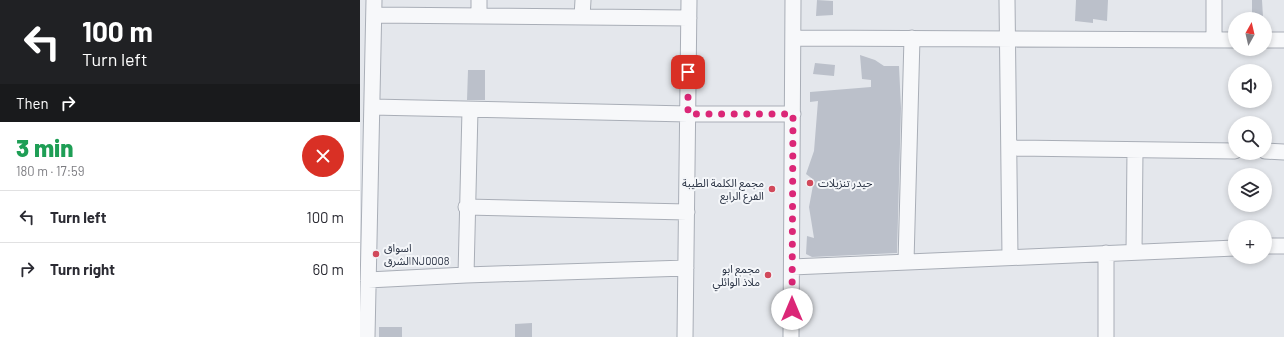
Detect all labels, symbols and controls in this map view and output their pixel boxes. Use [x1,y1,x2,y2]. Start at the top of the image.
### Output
north arrow [1228,12,1272,56]
map controls [1228,12,1272,264]
text: 100 m [82,14,153,48]
icon: left [16,16,68,68]
text: Turn left [82,48,148,70]
pin [671,55,705,89]
icon: arrive [677,61,699,83]
button: sound [1228,64,1272,108]
icon: right [57,92,79,114]
text: Then [16,94,49,112]
button: search [1228,116,1272,160]
text: 3 min [16,133,73,162]
button: close [302,135,344,177]
text: 180 m · 17:59 [16,163,85,179]
button: layers [1228,168,1272,212]
place label: مجمع الكلمة الطيبة الفرع الرابع [682,176,764,204]
place label: حيدر تنزيلات [818,176,873,190]
marker: حيدر تنزيلات [805,178,815,188]
marker: مجمع الكلمة الطيبة الفرع الرابع [767,184,777,194]
icon: left [16,206,38,228]
text: Turn left [50,208,106,226]
text: 100 m [306,208,344,226]
button: + [1228,220,1272,264]
place label: اسواق الشرقNJ0008 [384,241,450,268]
marker: اسواق الشرقNJ0008 [371,249,381,259]
icon: right [16,258,38,280]
text: Turn right [50,260,115,278]
text: 60 m [312,260,344,278]
place label: مجمع ابو ملاذ الوائلي [713,262,760,292]
marker: مجمع ابو ملاذ الوائلي [763,270,773,280]
position arrow [771,288,813,330]

